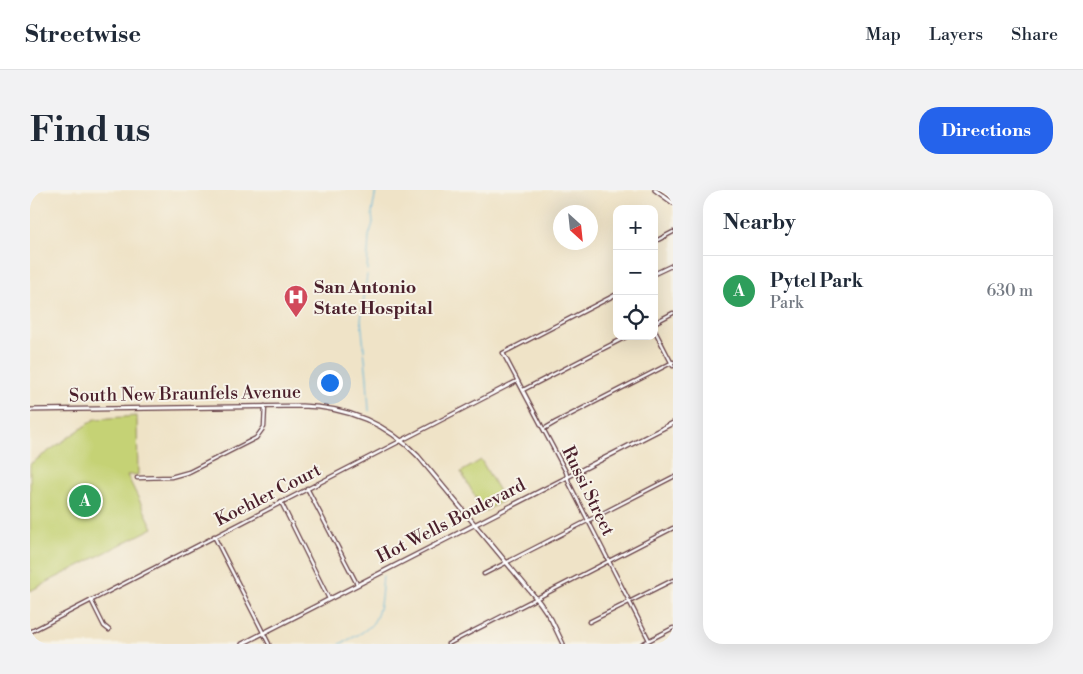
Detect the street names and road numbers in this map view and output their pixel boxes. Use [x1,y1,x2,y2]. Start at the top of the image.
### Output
street label: South New Braunfels Avenue [69,380,301,408]
street label: Russi Street [556,442,620,540]
street label: Koehler Court [211,458,326,532]
street label: Hot Wells Boulevard [373,473,530,569]

